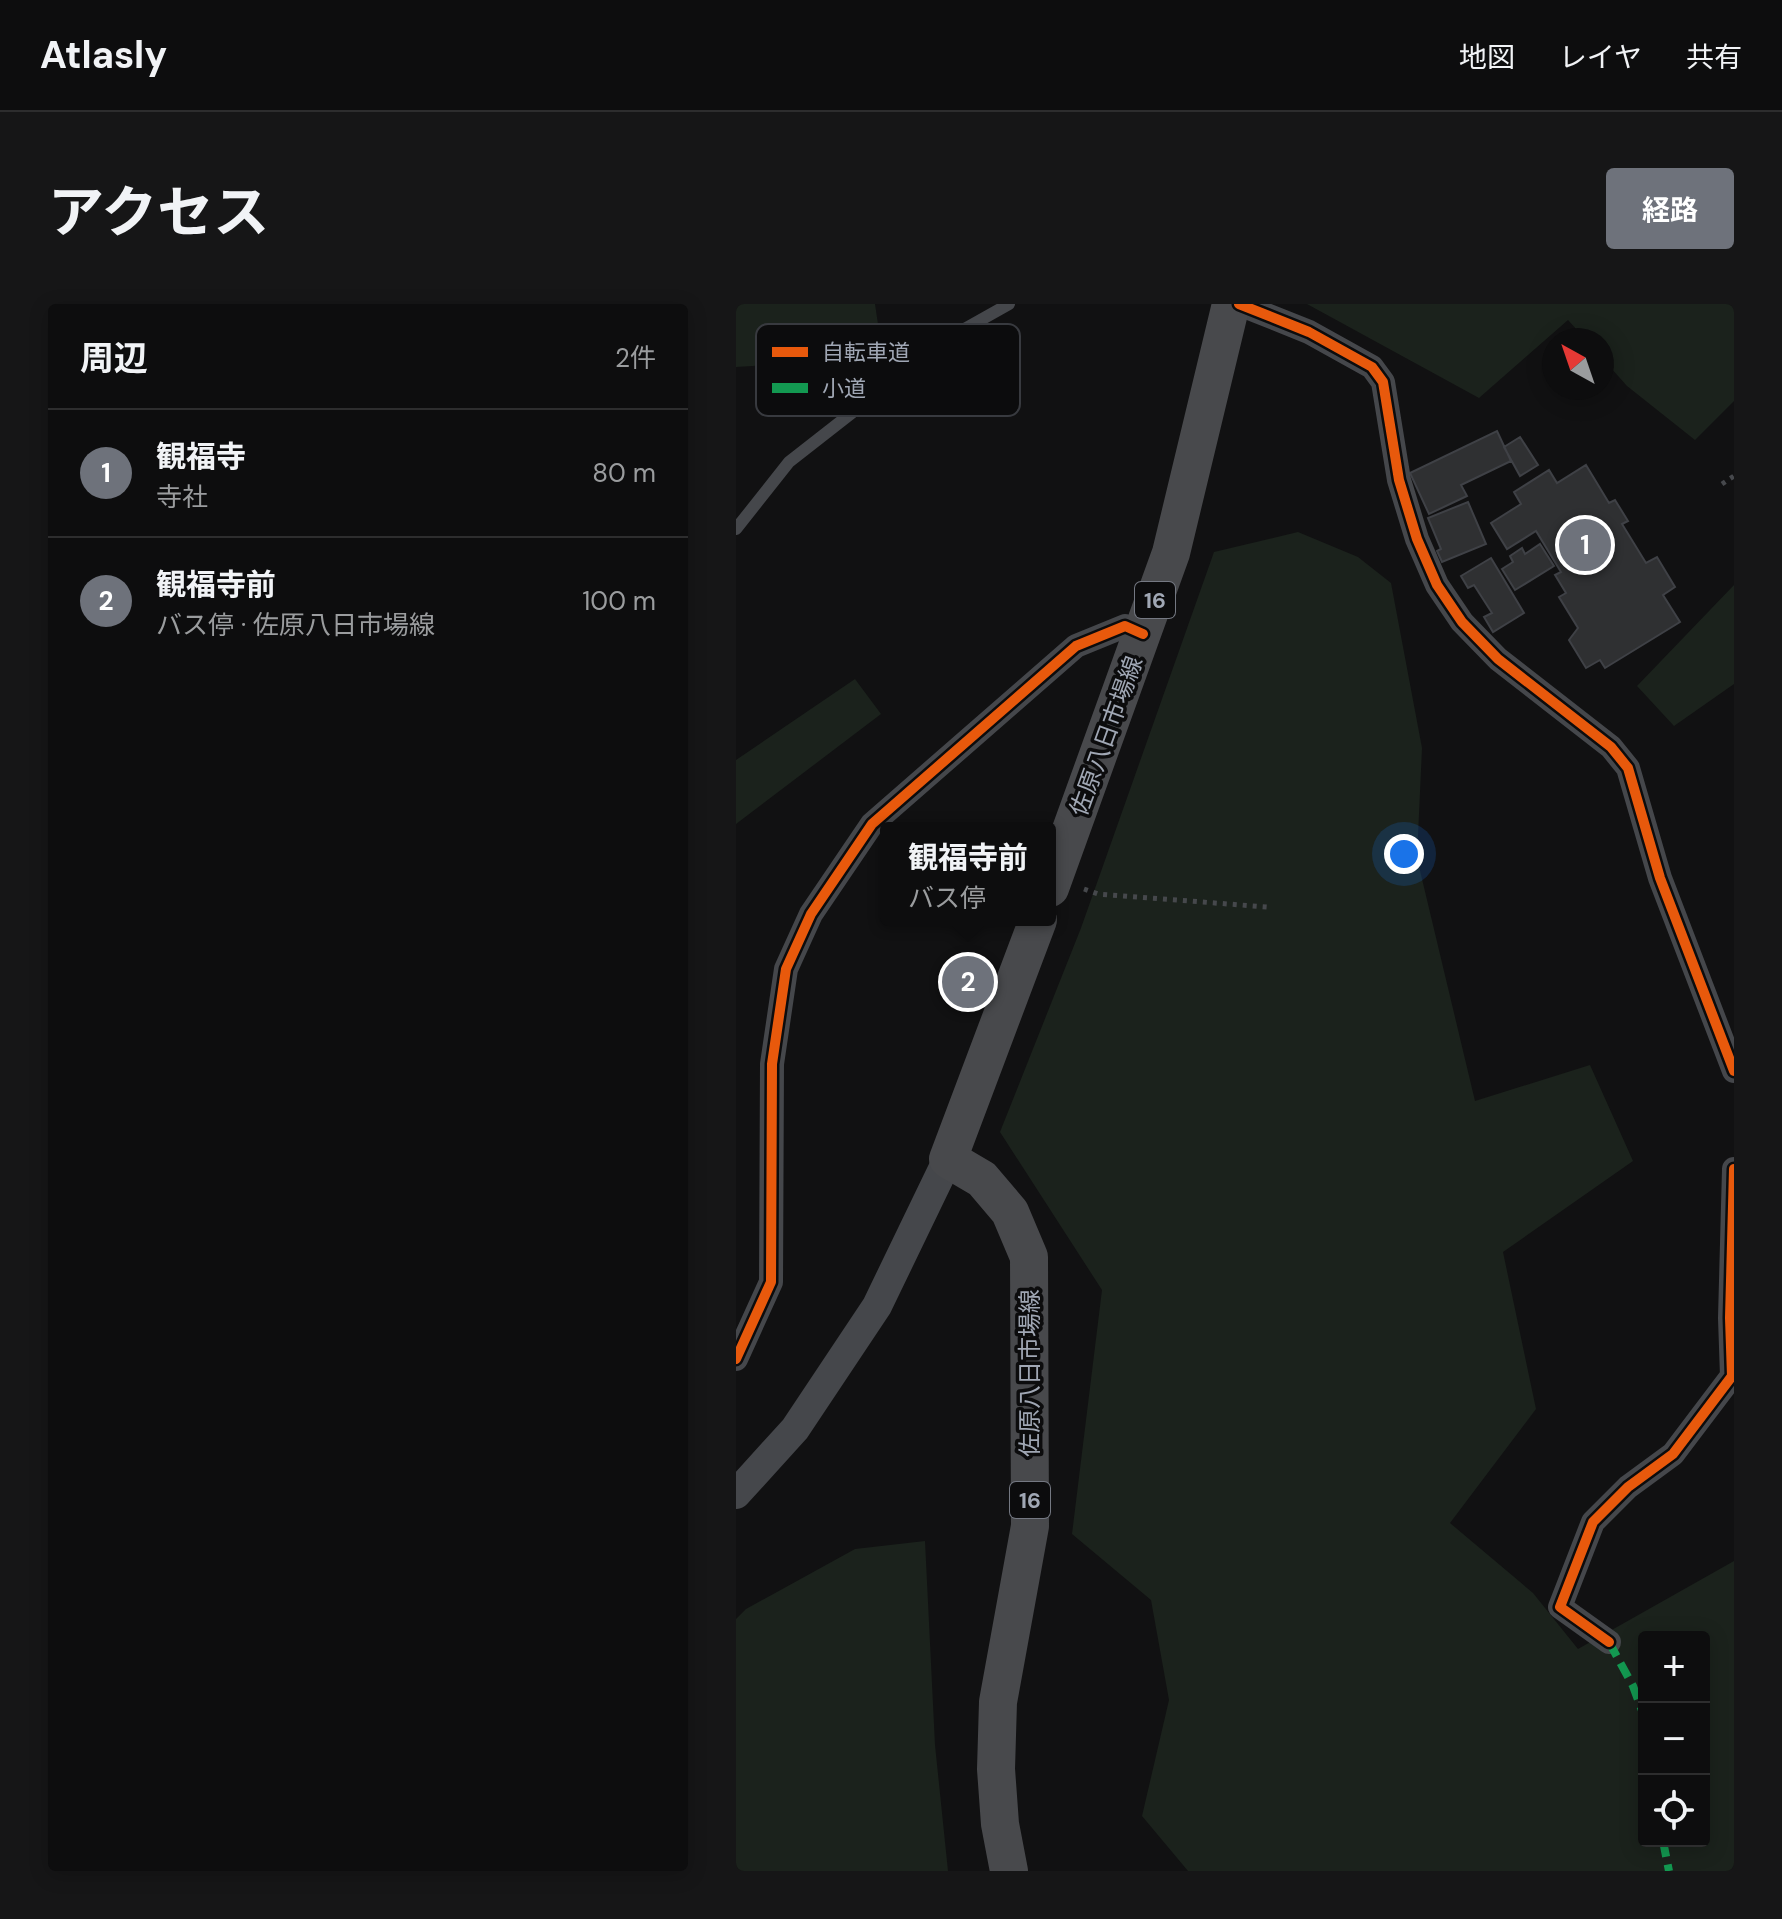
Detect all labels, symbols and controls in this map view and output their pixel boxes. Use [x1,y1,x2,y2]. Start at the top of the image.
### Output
text: Atlasly [40,30,167,80]
text: 地図 [1459,39,1515,76]
text: レイヤ [1559,39,1642,76]
text: 共有 [1686,39,1742,76]
button: 経路 [1606,168,1734,249]
text: アクセス [48,176,269,249]
legend [756,324,1020,416]
north arrow [1542,328,1614,400]
text: 周辺 [80,336,148,381]
text: 自転車道 [822,338,910,367]
text: 2件 [615,341,656,375]
text: 小道 [822,374,866,403]
text: 観福寺 [156,437,246,476]
text: 1 [101,456,111,490]
text: 80 m [592,456,656,490]
text: 寺社 [156,480,208,514]
pin: 1 [1559,515,1611,575]
text: 観福寺前 [156,565,276,604]
road number: 16 [1135,582,1175,618]
text: 2 [98,584,114,618]
text: 100 m [582,584,656,618]
text: バス停 · 佐原八日市場線 [156,608,435,642]
street label: 佐原八日市場線 [1063,652,1149,820]
popup [880,822,1056,926]
your location [1384,834,1424,874]
text: 観福寺前 [908,838,1028,877]
text: バス停 [908,881,986,915]
pin: 2 [942,952,994,1012]
street label: 佐原八日市場線 [1014,1289,1045,1457]
road number: 16 [1010,1482,1050,1518]
map controls [1638,1631,1710,1847]
button: + [1638,1631,1710,1703]
button: − [1638,1703,1710,1775]
button: locate [1638,1775,1710,1847]

